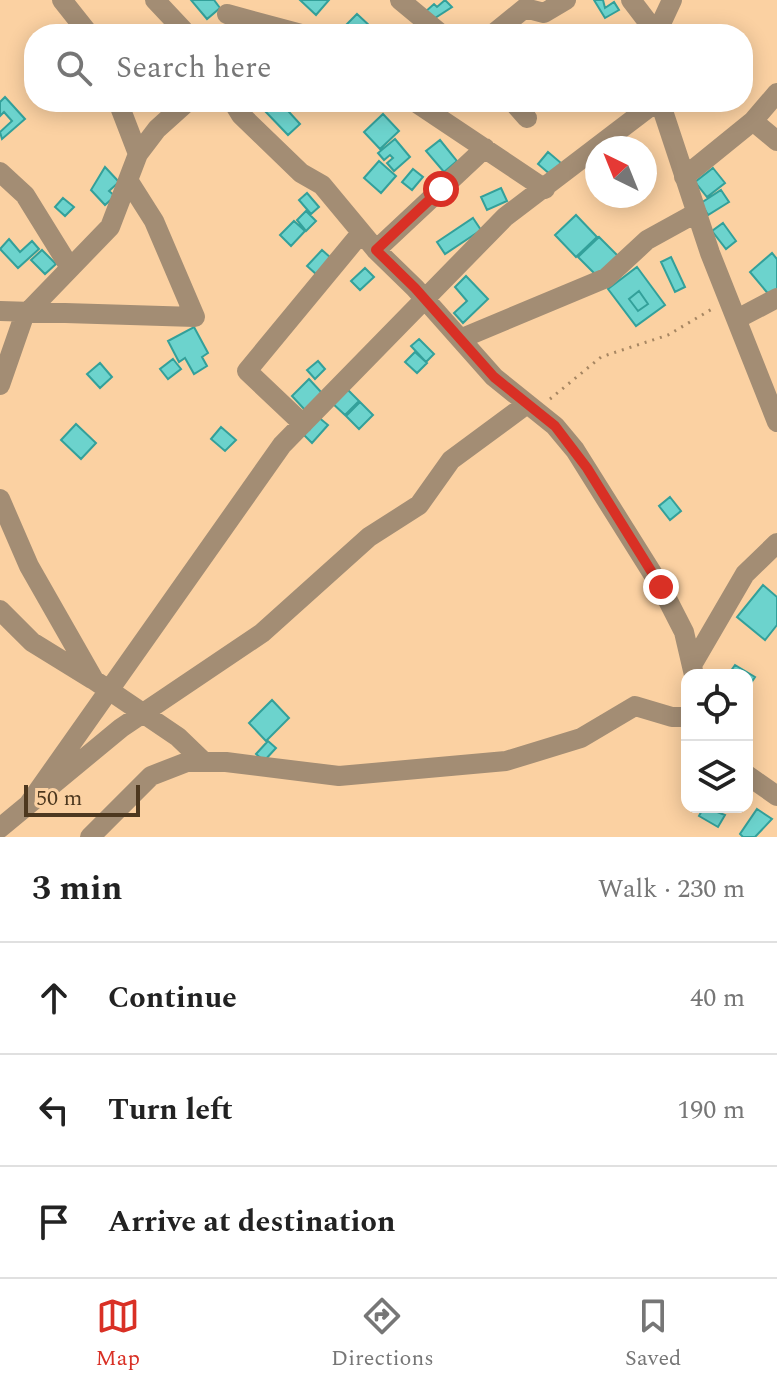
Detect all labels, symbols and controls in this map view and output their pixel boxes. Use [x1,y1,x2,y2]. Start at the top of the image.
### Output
search box [24,24,753,112]
text: Search here [116,45,272,91]
icon: search [52,46,96,90]
north arrow [585,136,657,208]
route start [423,171,459,207]
route end [643,569,679,605]
map controls [681,669,753,813]
button: locate [681,669,753,741]
button: layers [681,741,753,813]
scale bar [24,781,140,817]
text: 50 m [36,782,82,815]
text: 3 min [32,863,122,915]
text: Walk · 230 m [598,869,745,909]
text: Continue [108,975,237,1021]
icon: ahead [32,976,76,1020]
text: 40 m [690,978,745,1018]
text: Turn left [108,1087,233,1133]
icon: left [32,1088,76,1132]
text: 190 m [677,1090,745,1130]
text: Arrive at destination [108,1199,395,1245]
icon: arrive [32,1200,76,1244]
tab: Map [96,1294,140,1375]
tab: Directions [331,1294,434,1375]
tab: Saved [625,1294,681,1375]

